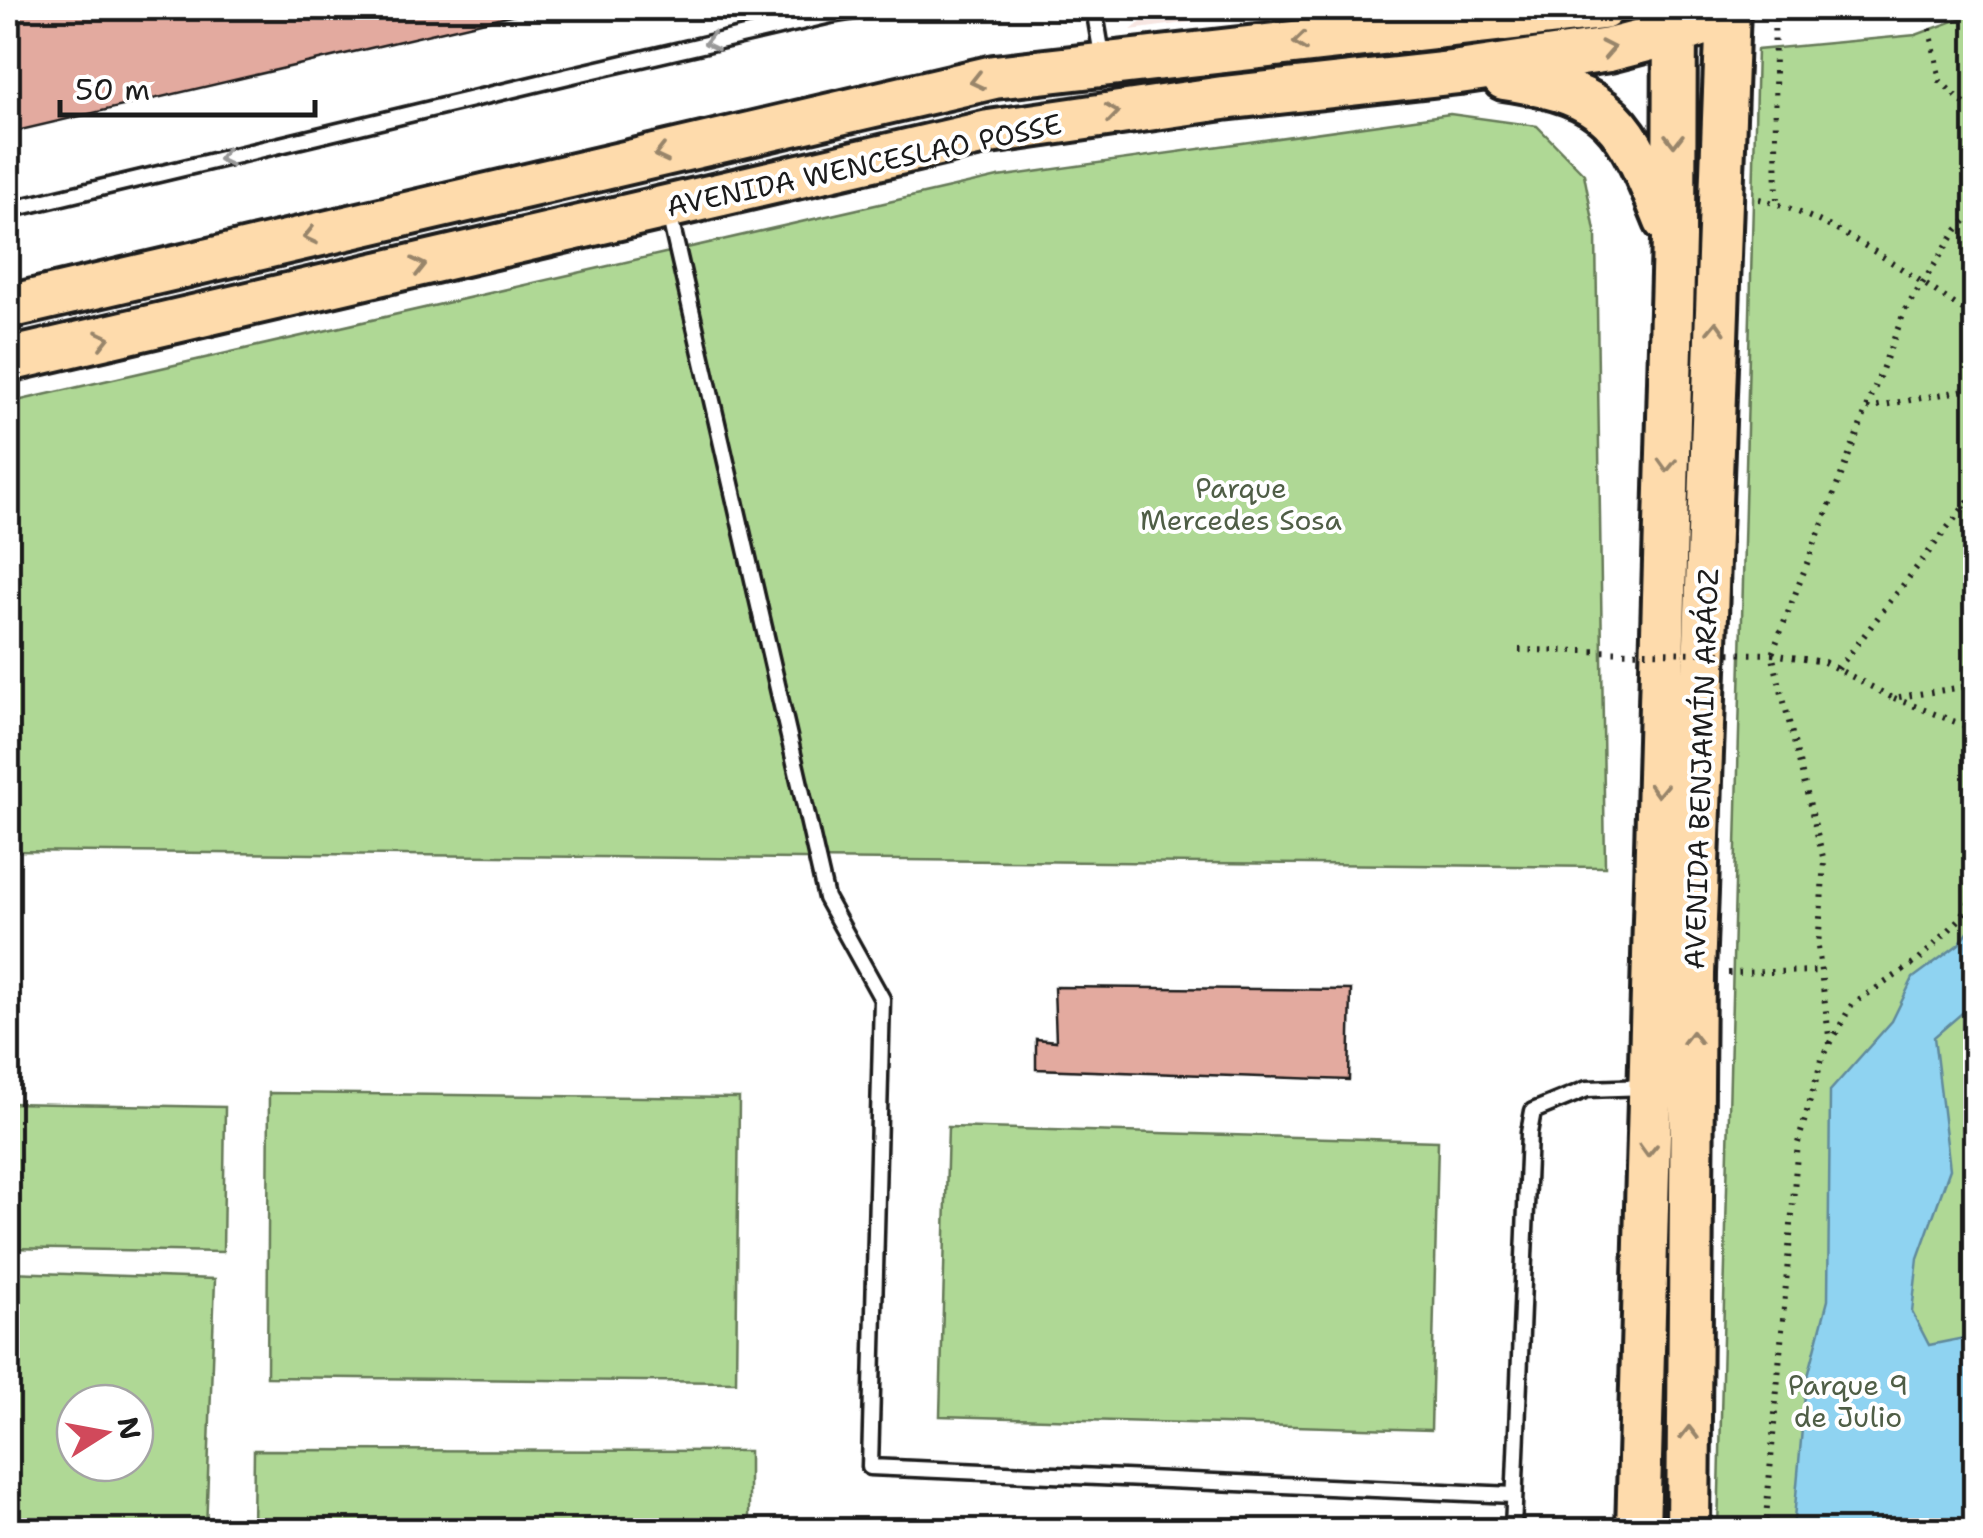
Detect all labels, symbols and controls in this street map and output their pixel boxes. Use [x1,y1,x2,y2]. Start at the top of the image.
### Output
one-way arrow [703,30,720,51]
one-way arrow [1292,31,1308,52]
one-way arrow [1599,40,1616,61]
scale bar [60,55,315,117]
text: 50 m [75,69,150,110]
one-way arrow [969,69,986,90]
one-way arrow [1104,104,1121,125]
street label: AVENIDA WENCESLAO POSSE [663,105,1065,225]
one-way arrow [1663,132,1685,148]
one-way arrow [653,142,670,163]
one-way arrow [217,146,234,167]
one-way arrow [302,224,319,245]
one-way arrow [410,257,427,278]
one-way arrow [1706,320,1727,336]
one-way arrow [94,330,111,351]
one-way arrow [1657,457,1678,473]
park label: Parque Mercedes Sosa [1140,469,1342,539]
street label: AVENIDA BENJAMÍN ARÁOZ [1675,568,1727,970]
one-way arrow [1648,782,1669,798]
one-way arrow [1682,1030,1703,1046]
one-way arrow [1638,1142,1659,1158]
park label: Parque 9 de Julio [1788,1366,1908,1436]
north arrow [55,1383,155,1483]
text: N [109,1414,150,1443]
one-way arrow [1678,1425,1700,1440]

